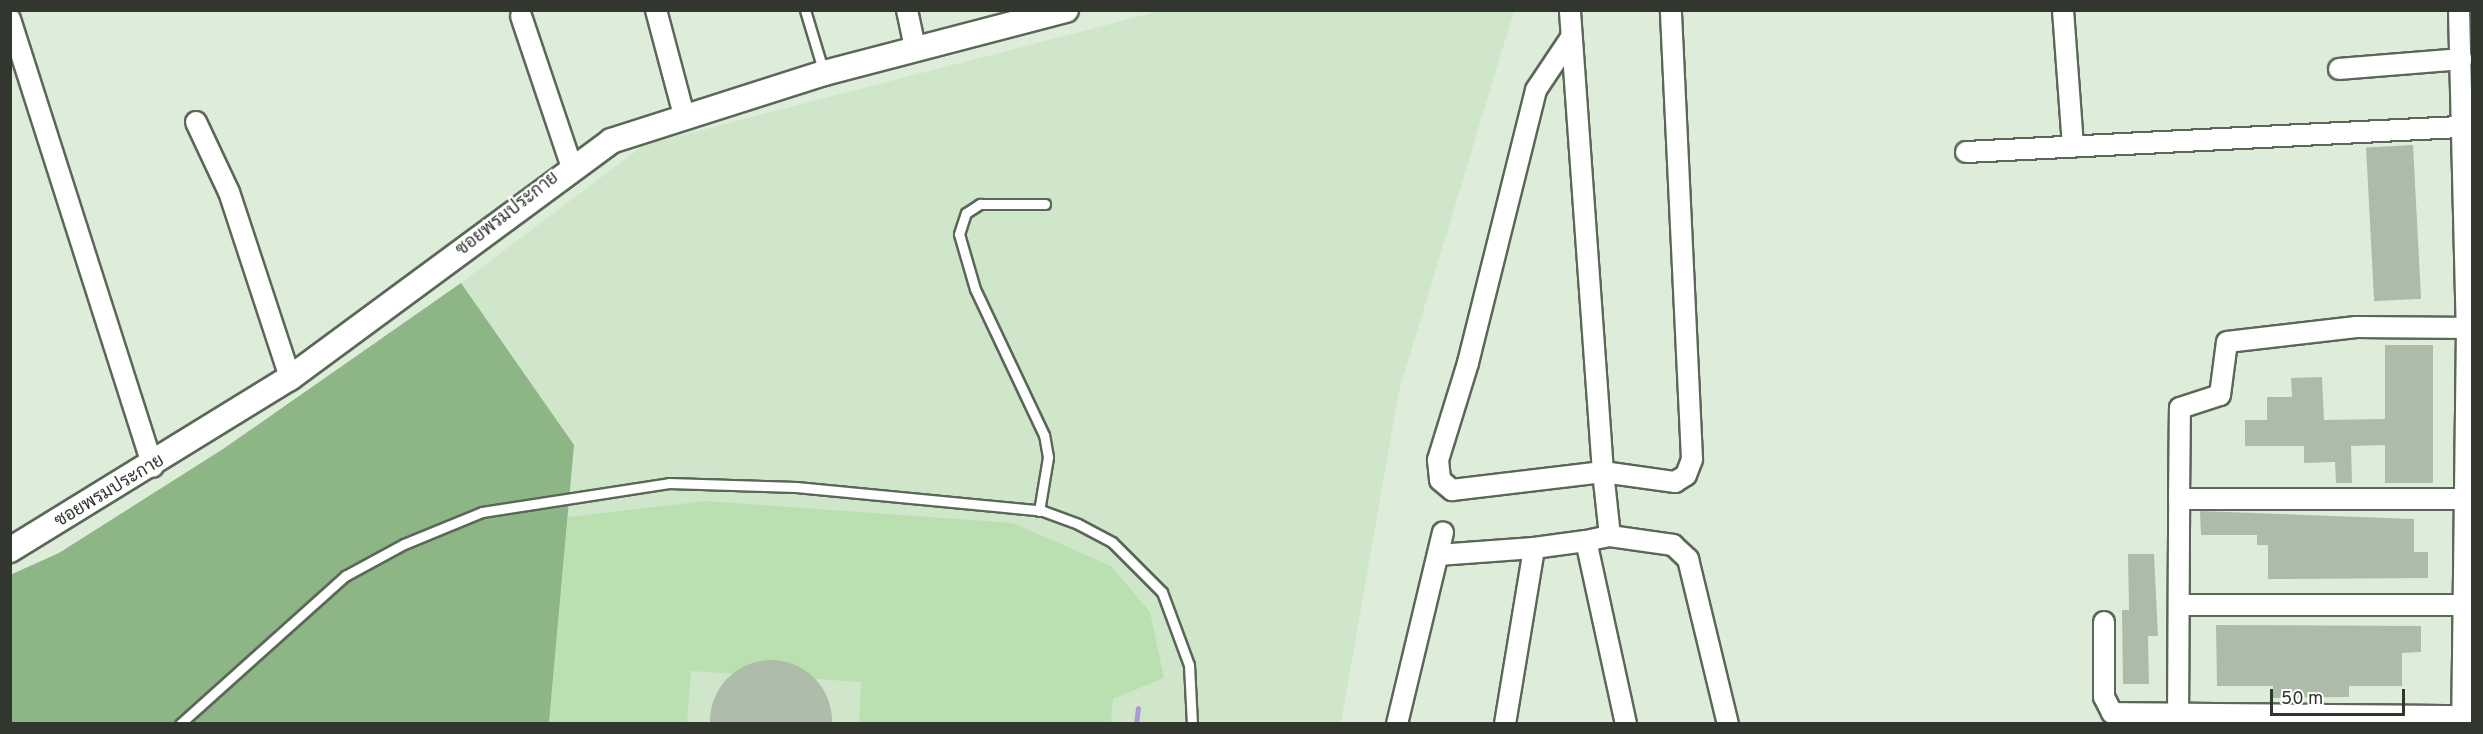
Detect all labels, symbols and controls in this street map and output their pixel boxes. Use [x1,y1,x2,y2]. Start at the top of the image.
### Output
street label: ซอยพรมประกาย [452,168,564,262]
street label: ซอยพรมประกาย [51,451,169,533]
scale bar [2273,677,2408,715]
text: 50 m [2281,688,2323,711]

